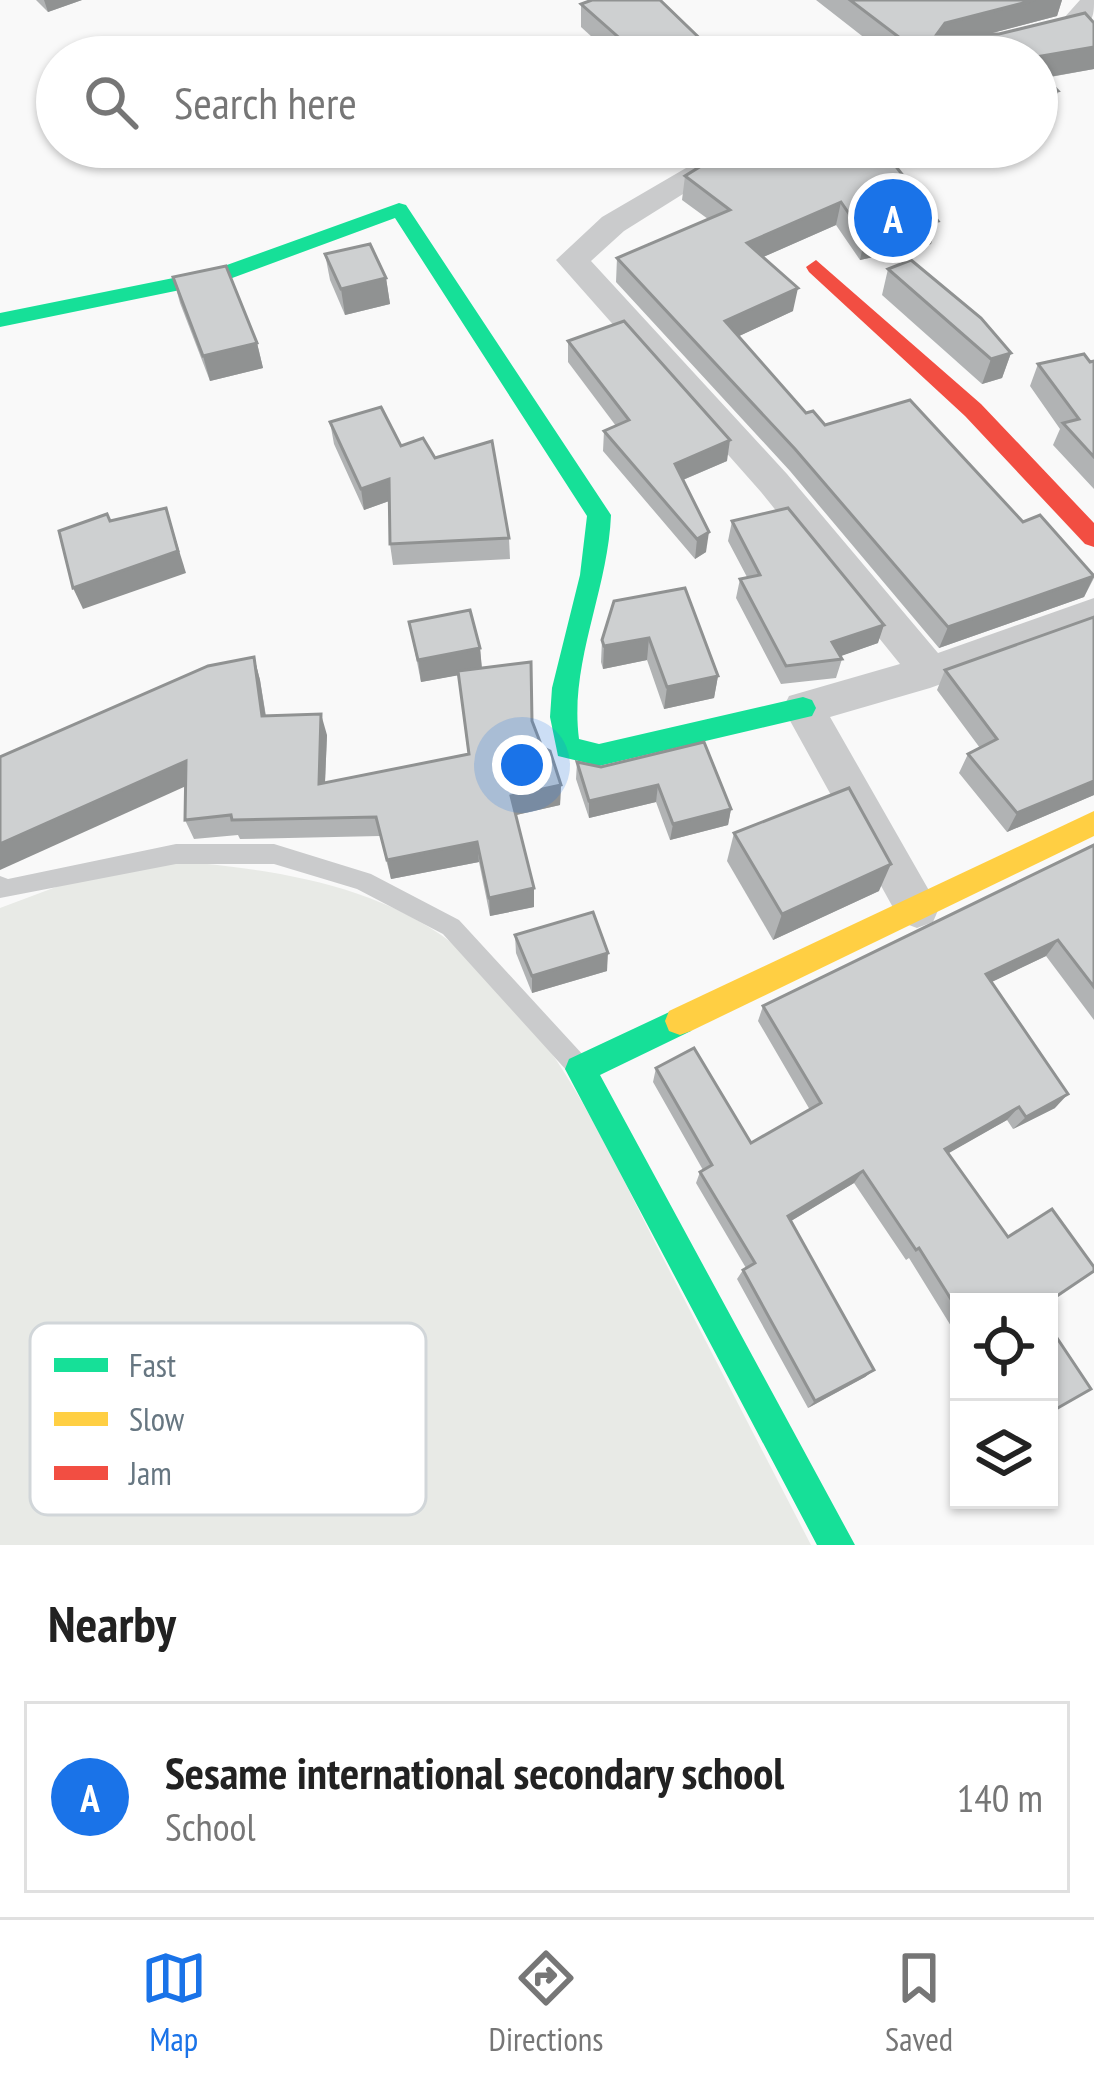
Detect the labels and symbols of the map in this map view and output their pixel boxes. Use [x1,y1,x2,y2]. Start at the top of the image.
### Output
pin: A [854,173,932,263]
your location [492,735,552,795]
legend [30,1323,426,1515]
text: Fast [129,1343,176,1386]
text: Slow [129,1397,185,1440]
text: Jam [128,1451,172,1494]

